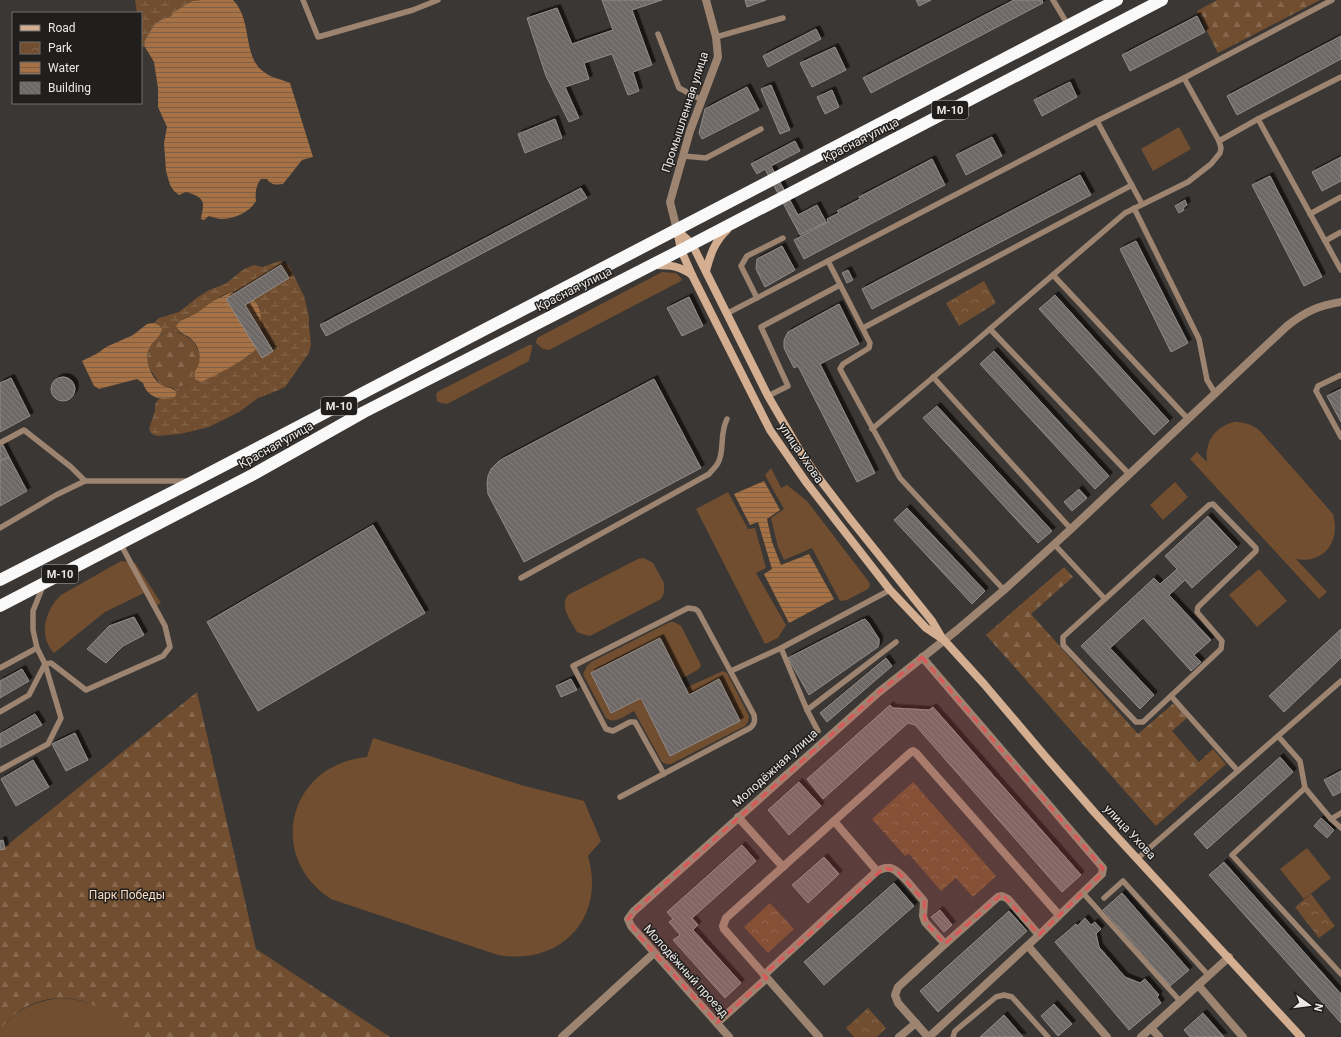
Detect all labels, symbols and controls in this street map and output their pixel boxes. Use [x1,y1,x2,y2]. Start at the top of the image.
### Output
legend [12,12,142,104]
text: Road [48,21,76,35]
text: Park [48,41,73,55]
street label: Промышленная улица [659,50,711,174]
text: Water [48,61,79,75]
text: Building [48,81,91,95]
road number: М-10 [932,101,968,119]
street label: Красная улица [821,115,901,165]
street label: Красная улица [534,264,614,314]
road number: М-10 [321,397,357,415]
street label: Красная улица [236,419,316,471]
street label: улица Ухова [776,420,826,486]
road number: М-10 [42,565,78,583]
street label: Молодёжная улица [730,726,820,810]
street label: улица Ухова [1101,802,1159,862]
park label: Парк Победы [89,888,165,902]
street label: Молодёжный проезд [641,922,731,1020]
north arrow [1289,985,1329,1025]
text: N [1311,1002,1325,1013]

